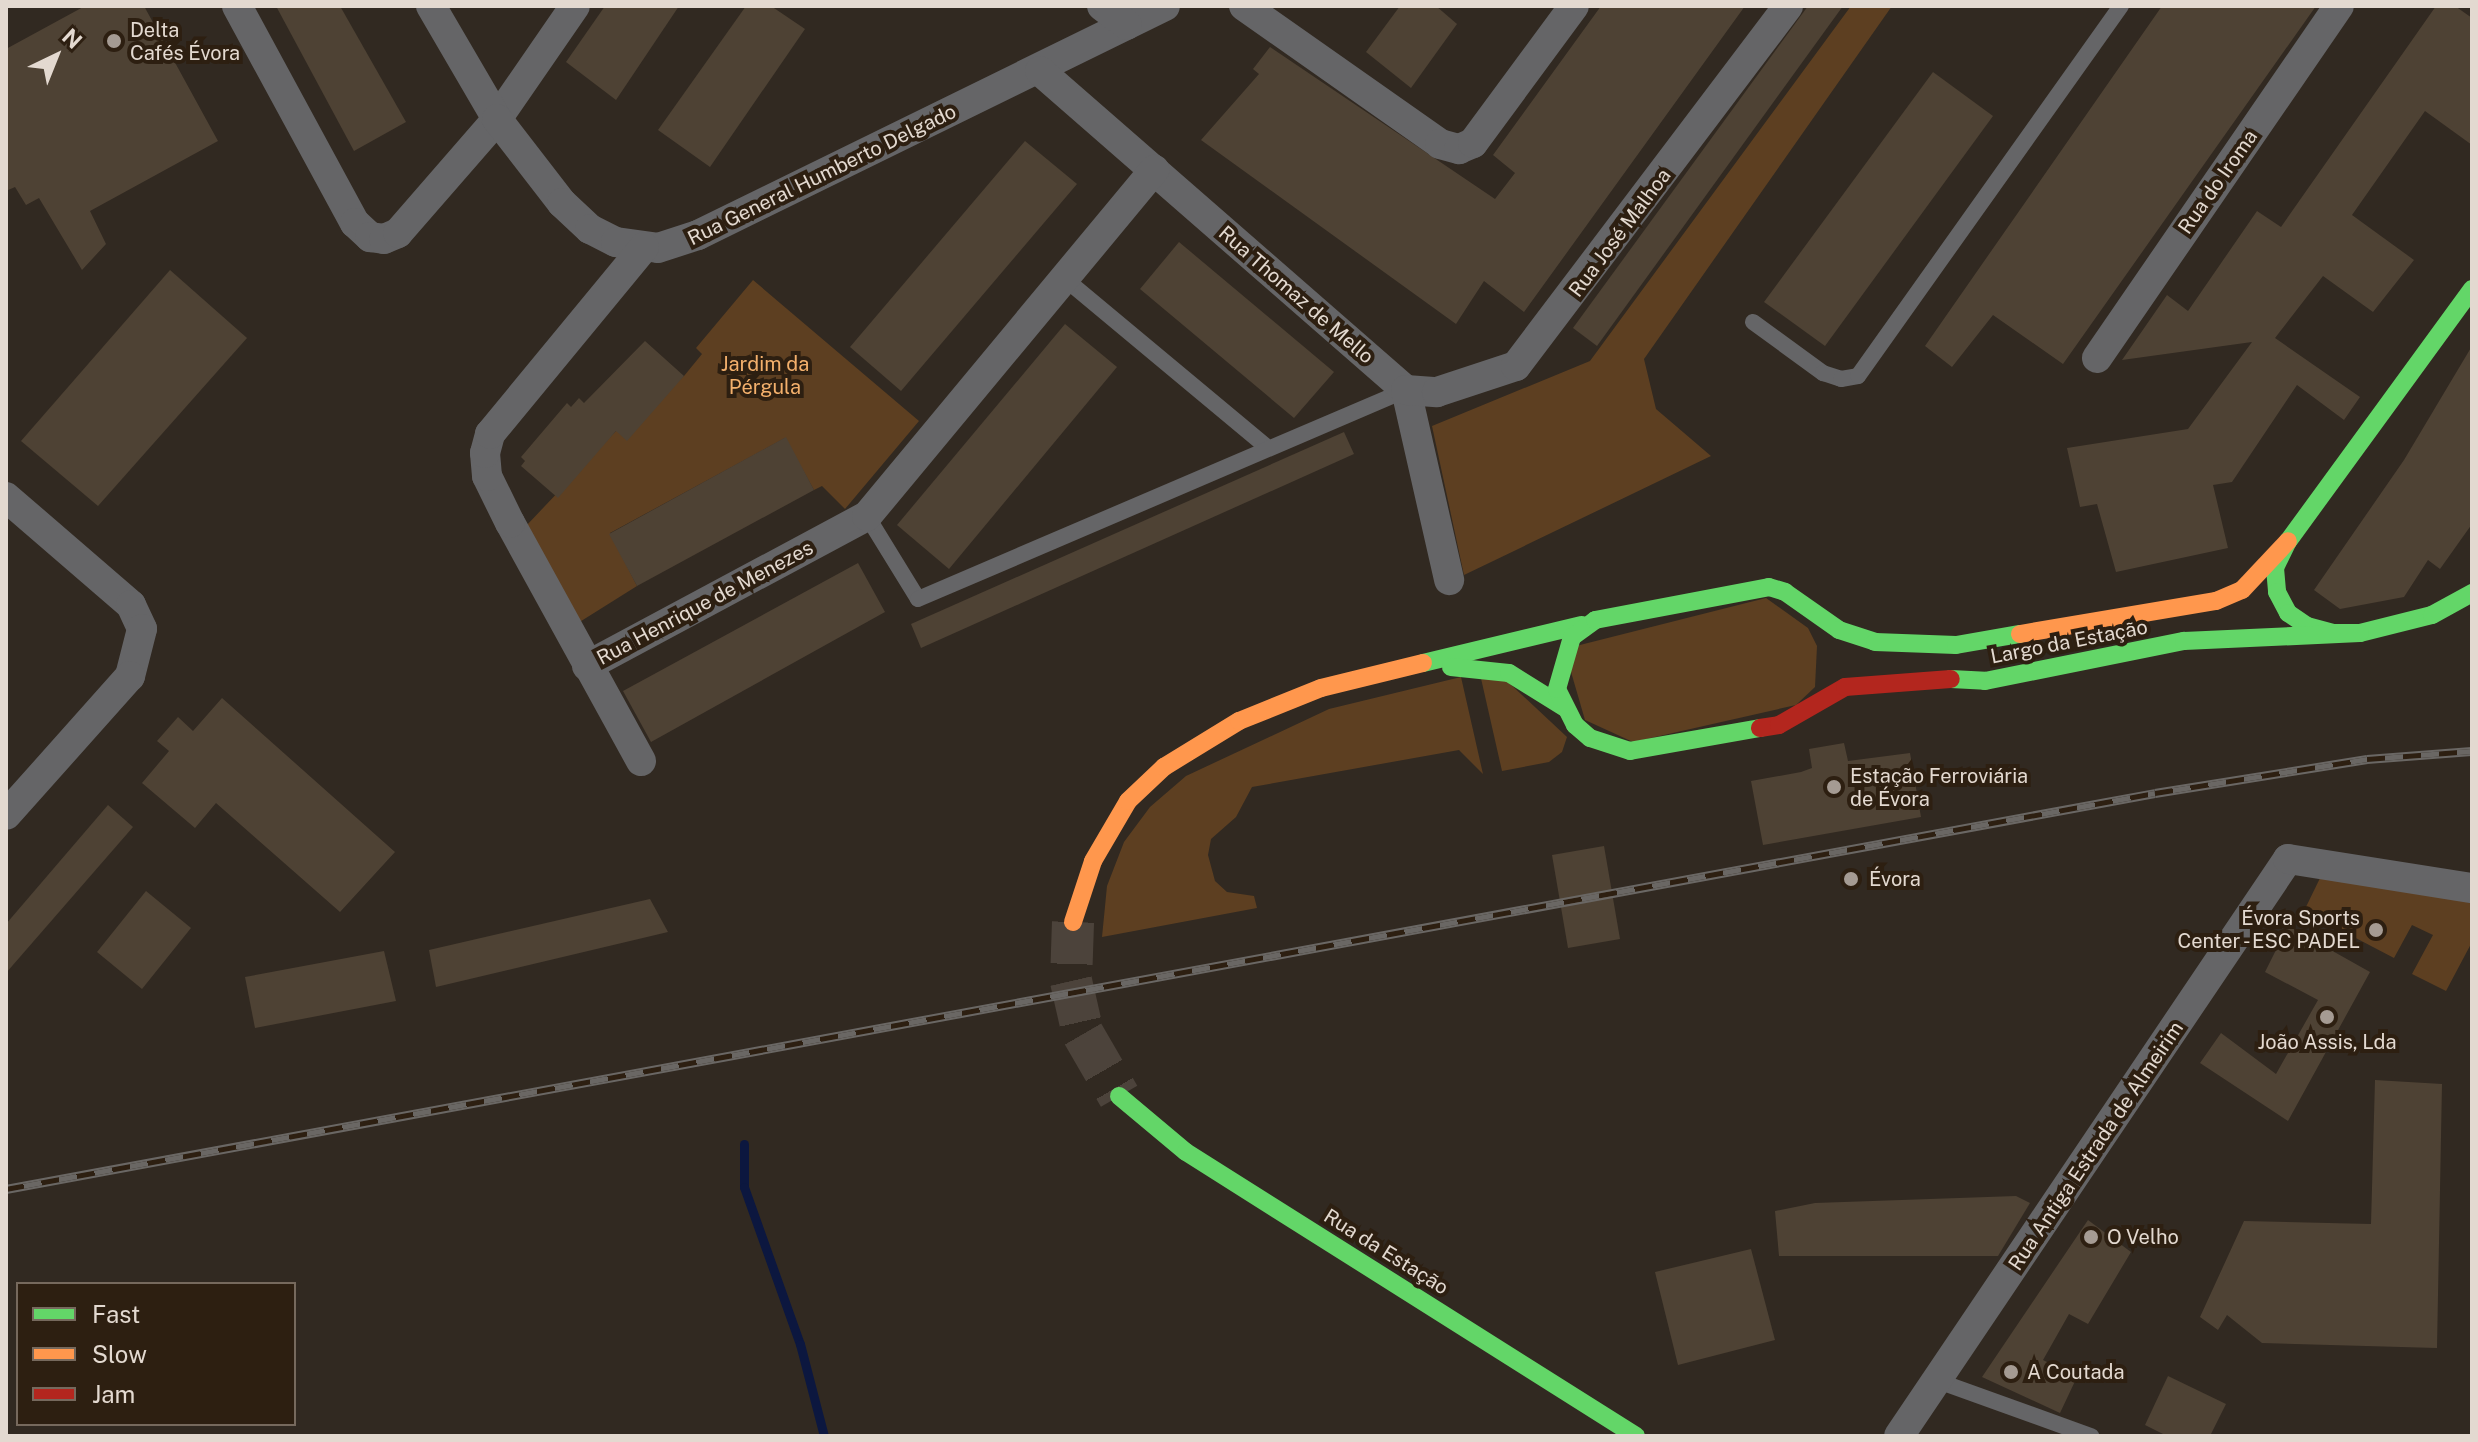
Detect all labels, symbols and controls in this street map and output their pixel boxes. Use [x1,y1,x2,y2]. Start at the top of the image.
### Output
north arrow [16,16,96,96]
place label: Delta Cafés Évora [130,18,240,65]
text: N [57,23,88,54]
marker: Delta Cafés Évora [105,32,123,50]
street label: Rua General Humberto Delgado [684,99,960,251]
street label: Rua do Iroma [2173,125,2263,239]
street label: Rua José Malhoa [1564,164,1676,302]
street label: Rua Thomaz de Mello [1213,221,1379,369]
park label: Jardim da Pérgula [721,352,809,399]
street label: Rua Henrique de Menezes [593,536,817,670]
street label: Largo da Estação [1988,615,2150,669]
place label: Estação Ferroviária de Évora [1850,764,2028,811]
marker: Estação Ferroviária de Évora [1825,778,1843,796]
place label: Évora [1869,867,1921,891]
marker: Évora [1840,868,1862,890]
place label: Évora Sports Center - ESC PADEL [2172,906,2360,953]
marker: Évora Sports Center - ESC PADEL [2367,921,2385,939]
marker: João Assis, Lda [2318,1008,2336,1026]
street label: Rua Antiga Estrada de Almeirim [2003,1017,2189,1275]
place label: João Assis, Lda [2257,1030,2397,1054]
street label: Rua da Estação [1319,1204,1453,1300]
place label: O Velho [2107,1225,2179,1249]
marker: O Velho [2082,1228,2100,1246]
legend [16,1282,296,1426]
text: Fast [92,1300,140,1328]
text: Slow [92,1340,147,1368]
place label: A Coutada [2027,1360,2124,1384]
marker: A Coutada [2002,1363,2020,1381]
text: Jam [92,1380,135,1408]

